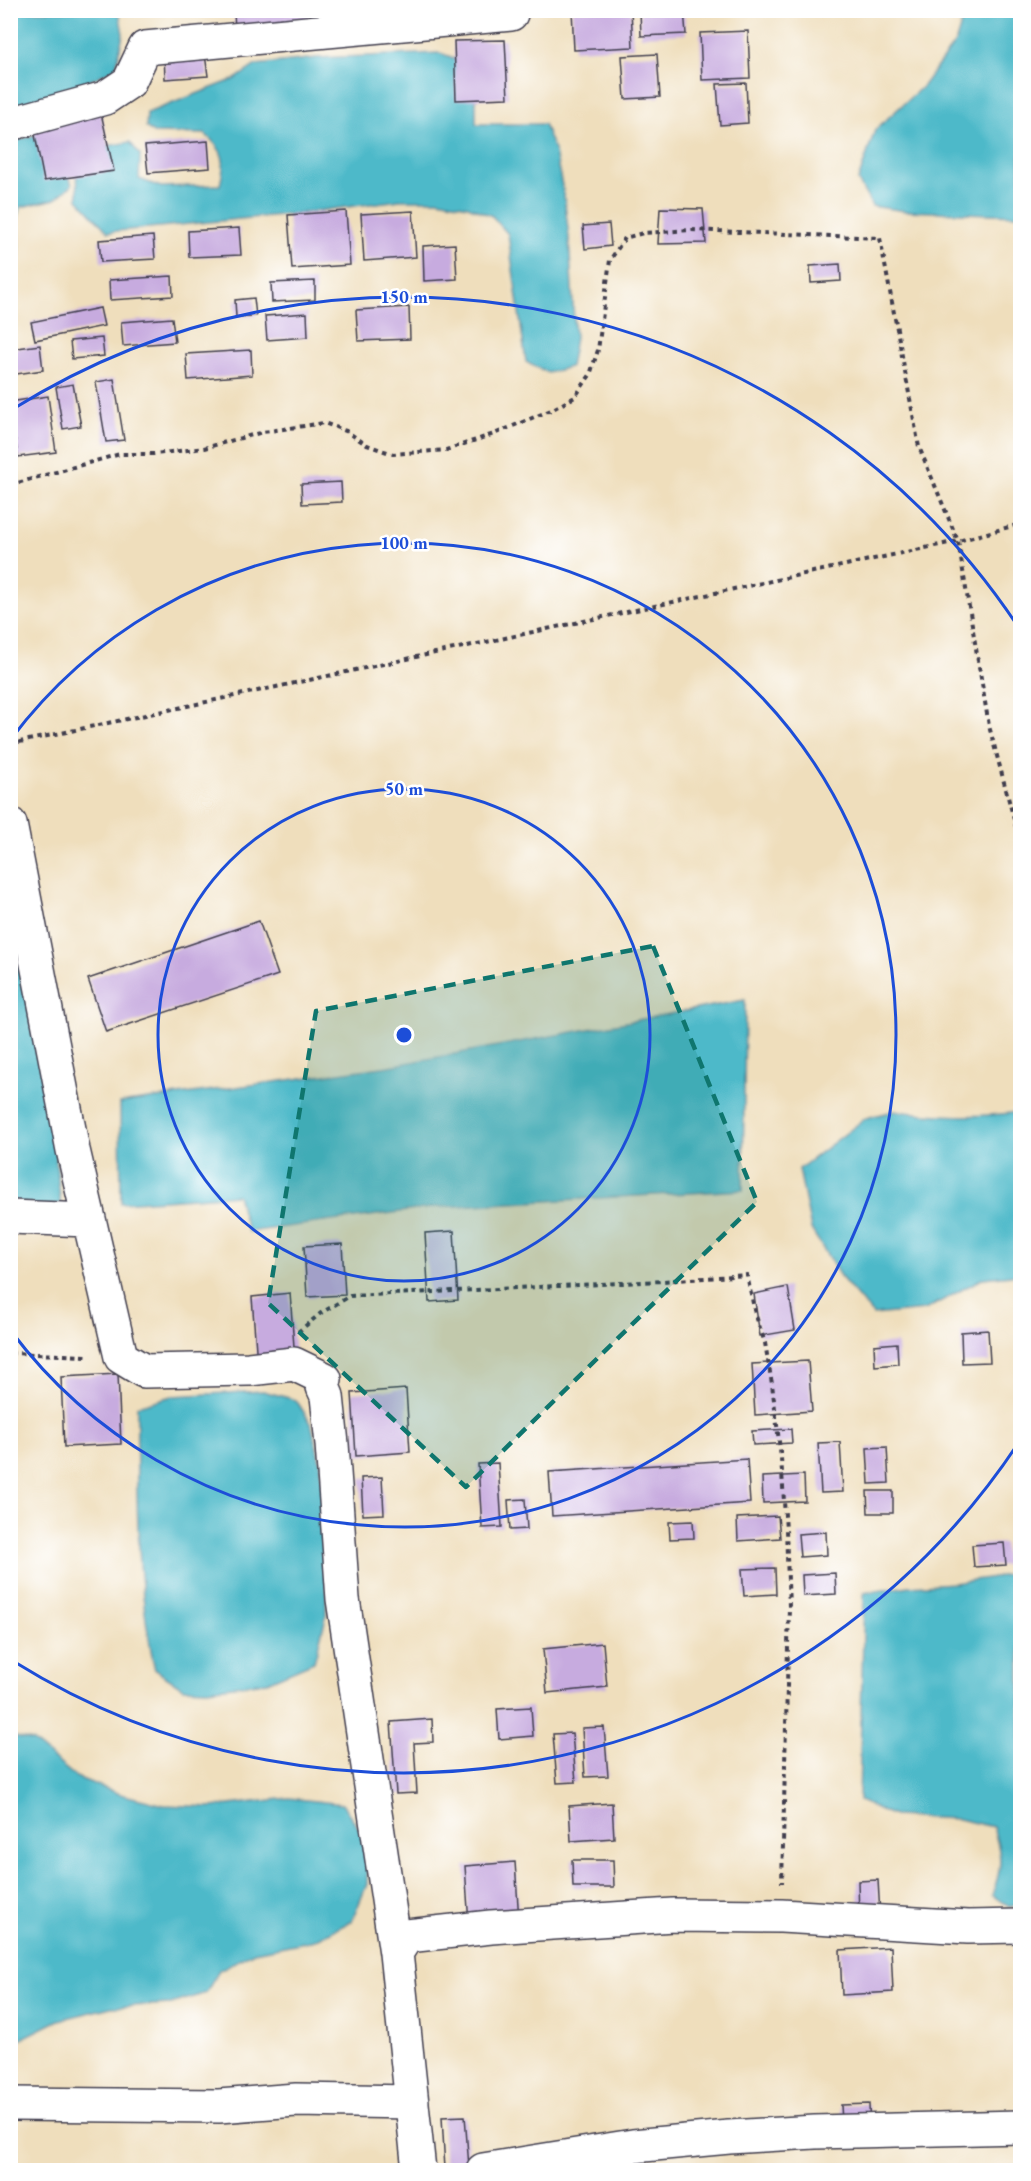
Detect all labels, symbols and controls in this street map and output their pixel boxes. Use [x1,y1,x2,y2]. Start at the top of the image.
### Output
text: 150 m [380,285,428,308]
text: 100 m [380,531,428,554]
text: 50 m [385,777,423,800]
centre of rings [394,1025,414,1045]

